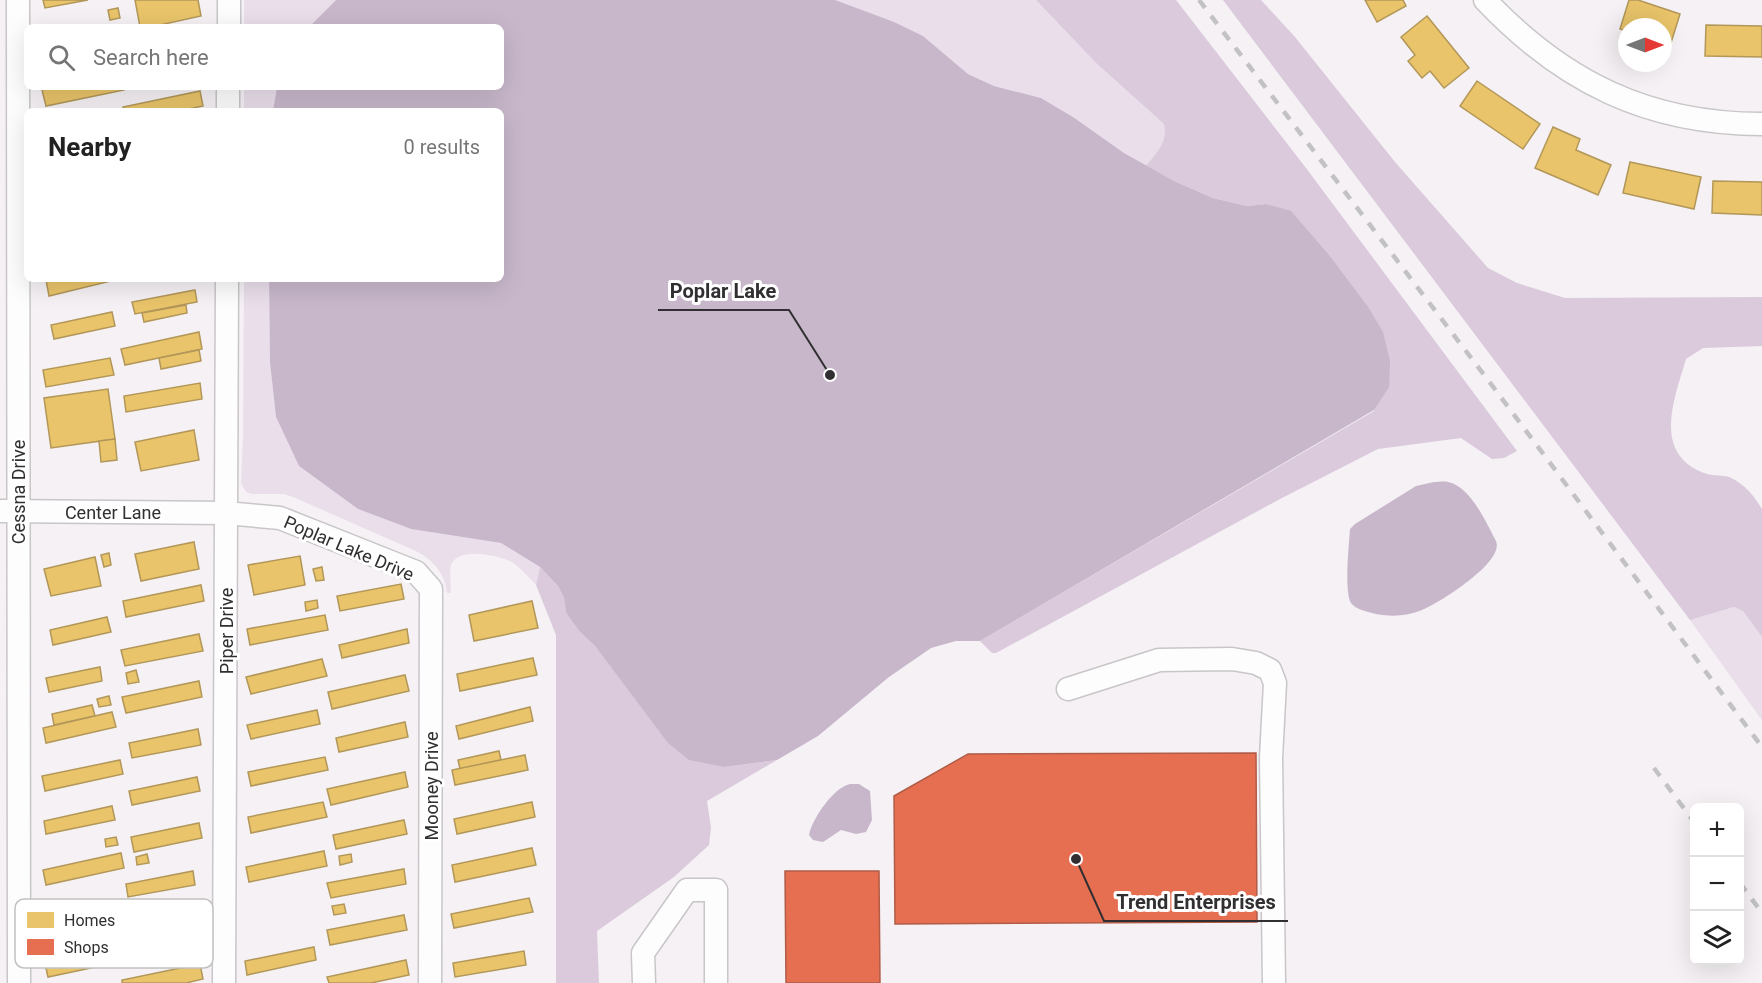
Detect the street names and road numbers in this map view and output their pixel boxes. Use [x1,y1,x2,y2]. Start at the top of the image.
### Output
street label: Cessna Drive [8,440,29,544]
street label: Center Lane [65,502,161,523]
street label: Poplar Lake Drive [281,511,417,585]
street label: Piper Drive [216,588,237,674]
street label: Mooney Drive [421,731,442,841]

